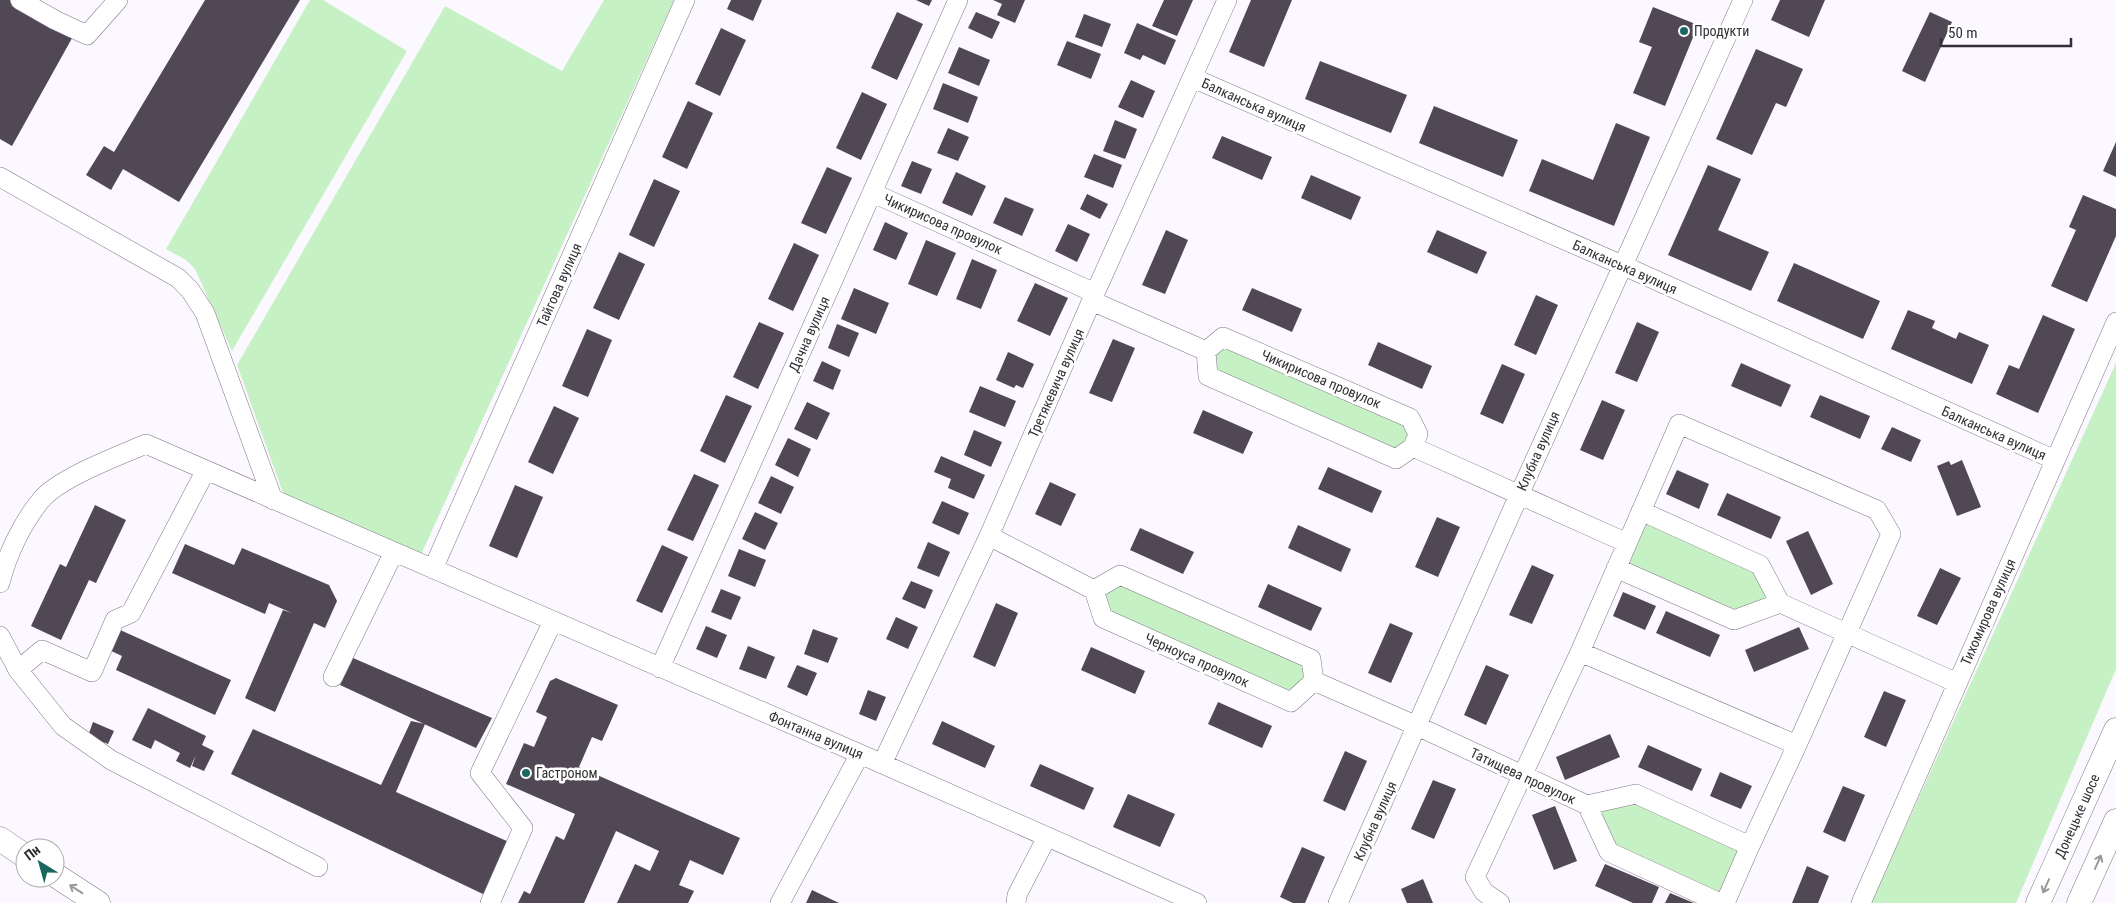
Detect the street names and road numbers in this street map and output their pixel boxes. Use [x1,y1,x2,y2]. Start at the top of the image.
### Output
street label: Балканська вулиця [1199,75,1309,135]
street label: Чикирисова провулок [881,191,1005,258]
street label: Балканська вулиця [1570,237,1680,297]
street label: Тайгова вулиця [533,240,585,330]
street label: Дачна вулиця [785,294,833,374]
street label: Третякевича вулиця [1025,326,1087,440]
street label: Чикирисова провулок [1259,347,1383,412]
street label: Балканська вулиця [1939,403,2049,463]
street label: Клубна вулиця [1513,409,1563,493]
street label: Тихомирова вулиця [1957,556,2019,668]
street label: Черноуса провулок [1142,630,1252,690]
street label: Фонтанна вулиця [766,708,866,762]
street label: Татищева провулок [1468,745,1578,808]
street label: Донецьке шосе [2051,771,2103,861]
street label: Клубна вулиця [1350,779,1400,863]

